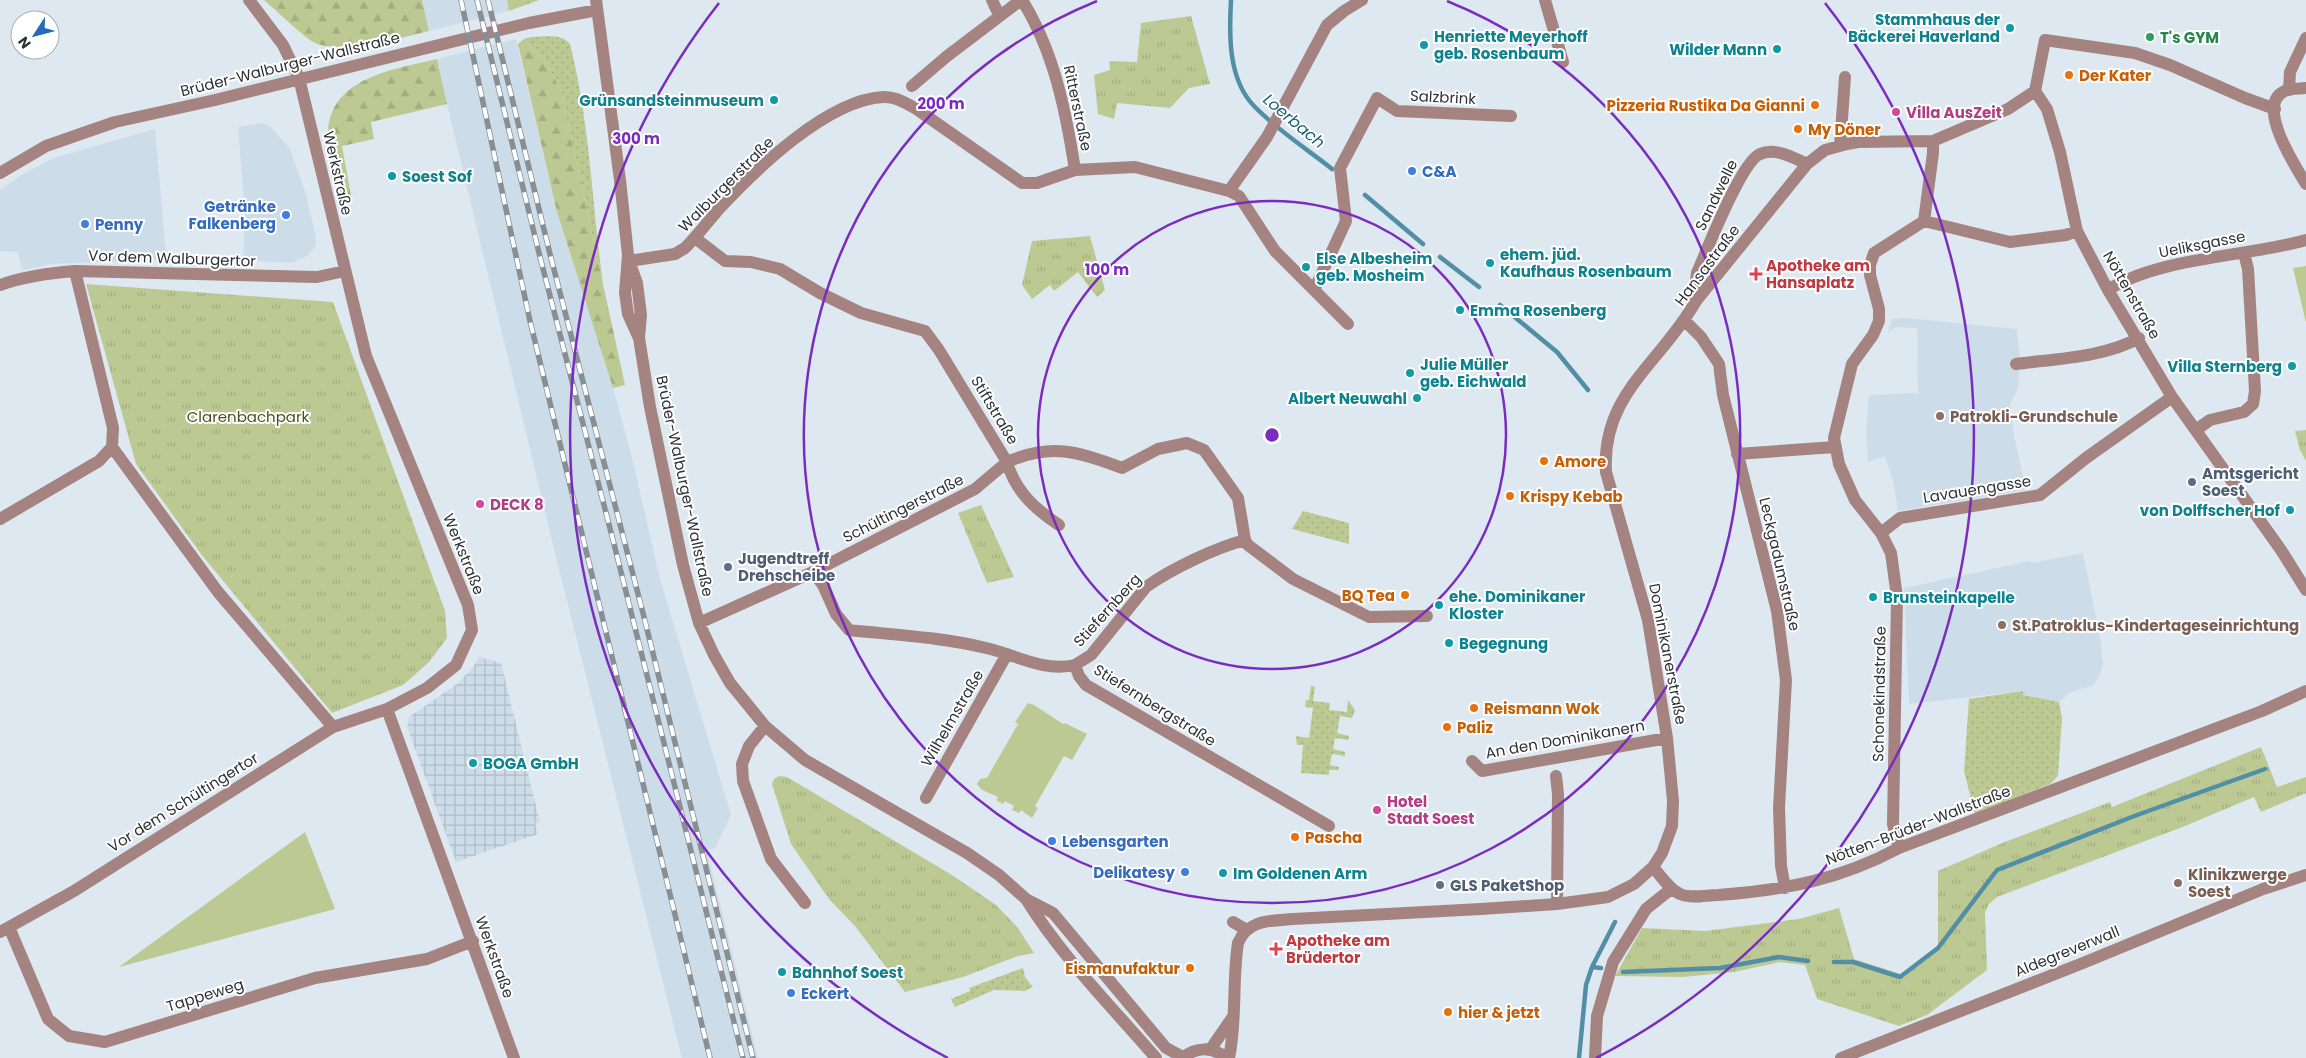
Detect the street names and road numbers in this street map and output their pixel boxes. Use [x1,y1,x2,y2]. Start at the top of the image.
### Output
street label: Brüder-Walburger-Wallstraße [178,27,402,101]
street label: Ritterstraße [1059,63,1097,153]
street label: Salzbrink [1409,85,1477,109]
street label: Werkstraße [318,129,358,217]
street label: Walburgerstraße [674,132,778,236]
street label: Sandwelle [1690,156,1742,234]
street label: Hansastraße [1670,220,1744,310]
street label: Ueliksgasse [2157,225,2247,263]
street label: Vor dem Walburgertor [88,245,257,271]
street label: Nöttenstraße [2098,247,2166,343]
street label: Stiftstraße [966,372,1024,448]
street label: Brüder-Walburger-Wallstraße [651,374,719,598]
street label: Schültingerstraße [839,468,967,548]
street label: Lavauengasse [1922,470,2032,508]
street label: Leckgadumstraße [1754,495,1806,633]
street label: Werkstraße [438,510,490,598]
street label: Stiefernberg [1068,569,1146,651]
street label: Dominikanerstraße [1644,582,1692,726]
street label: Schonekindstraße [1867,626,1891,762]
street label: Stiefernbergstraße [1090,659,1220,751]
street label: Wilhelmstraße [916,666,988,770]
street label: An den Dominikanern [1484,715,1646,763]
street label: Vor dem Schültingertor [104,747,262,857]
street label: Nötten-Brüder-Wallstraße [1822,780,2014,870]
street label: Werkstraße [470,913,520,1001]
street label: Aldegreverwall [2011,920,2123,982]
street label: Tappeweg [164,973,246,1017]

